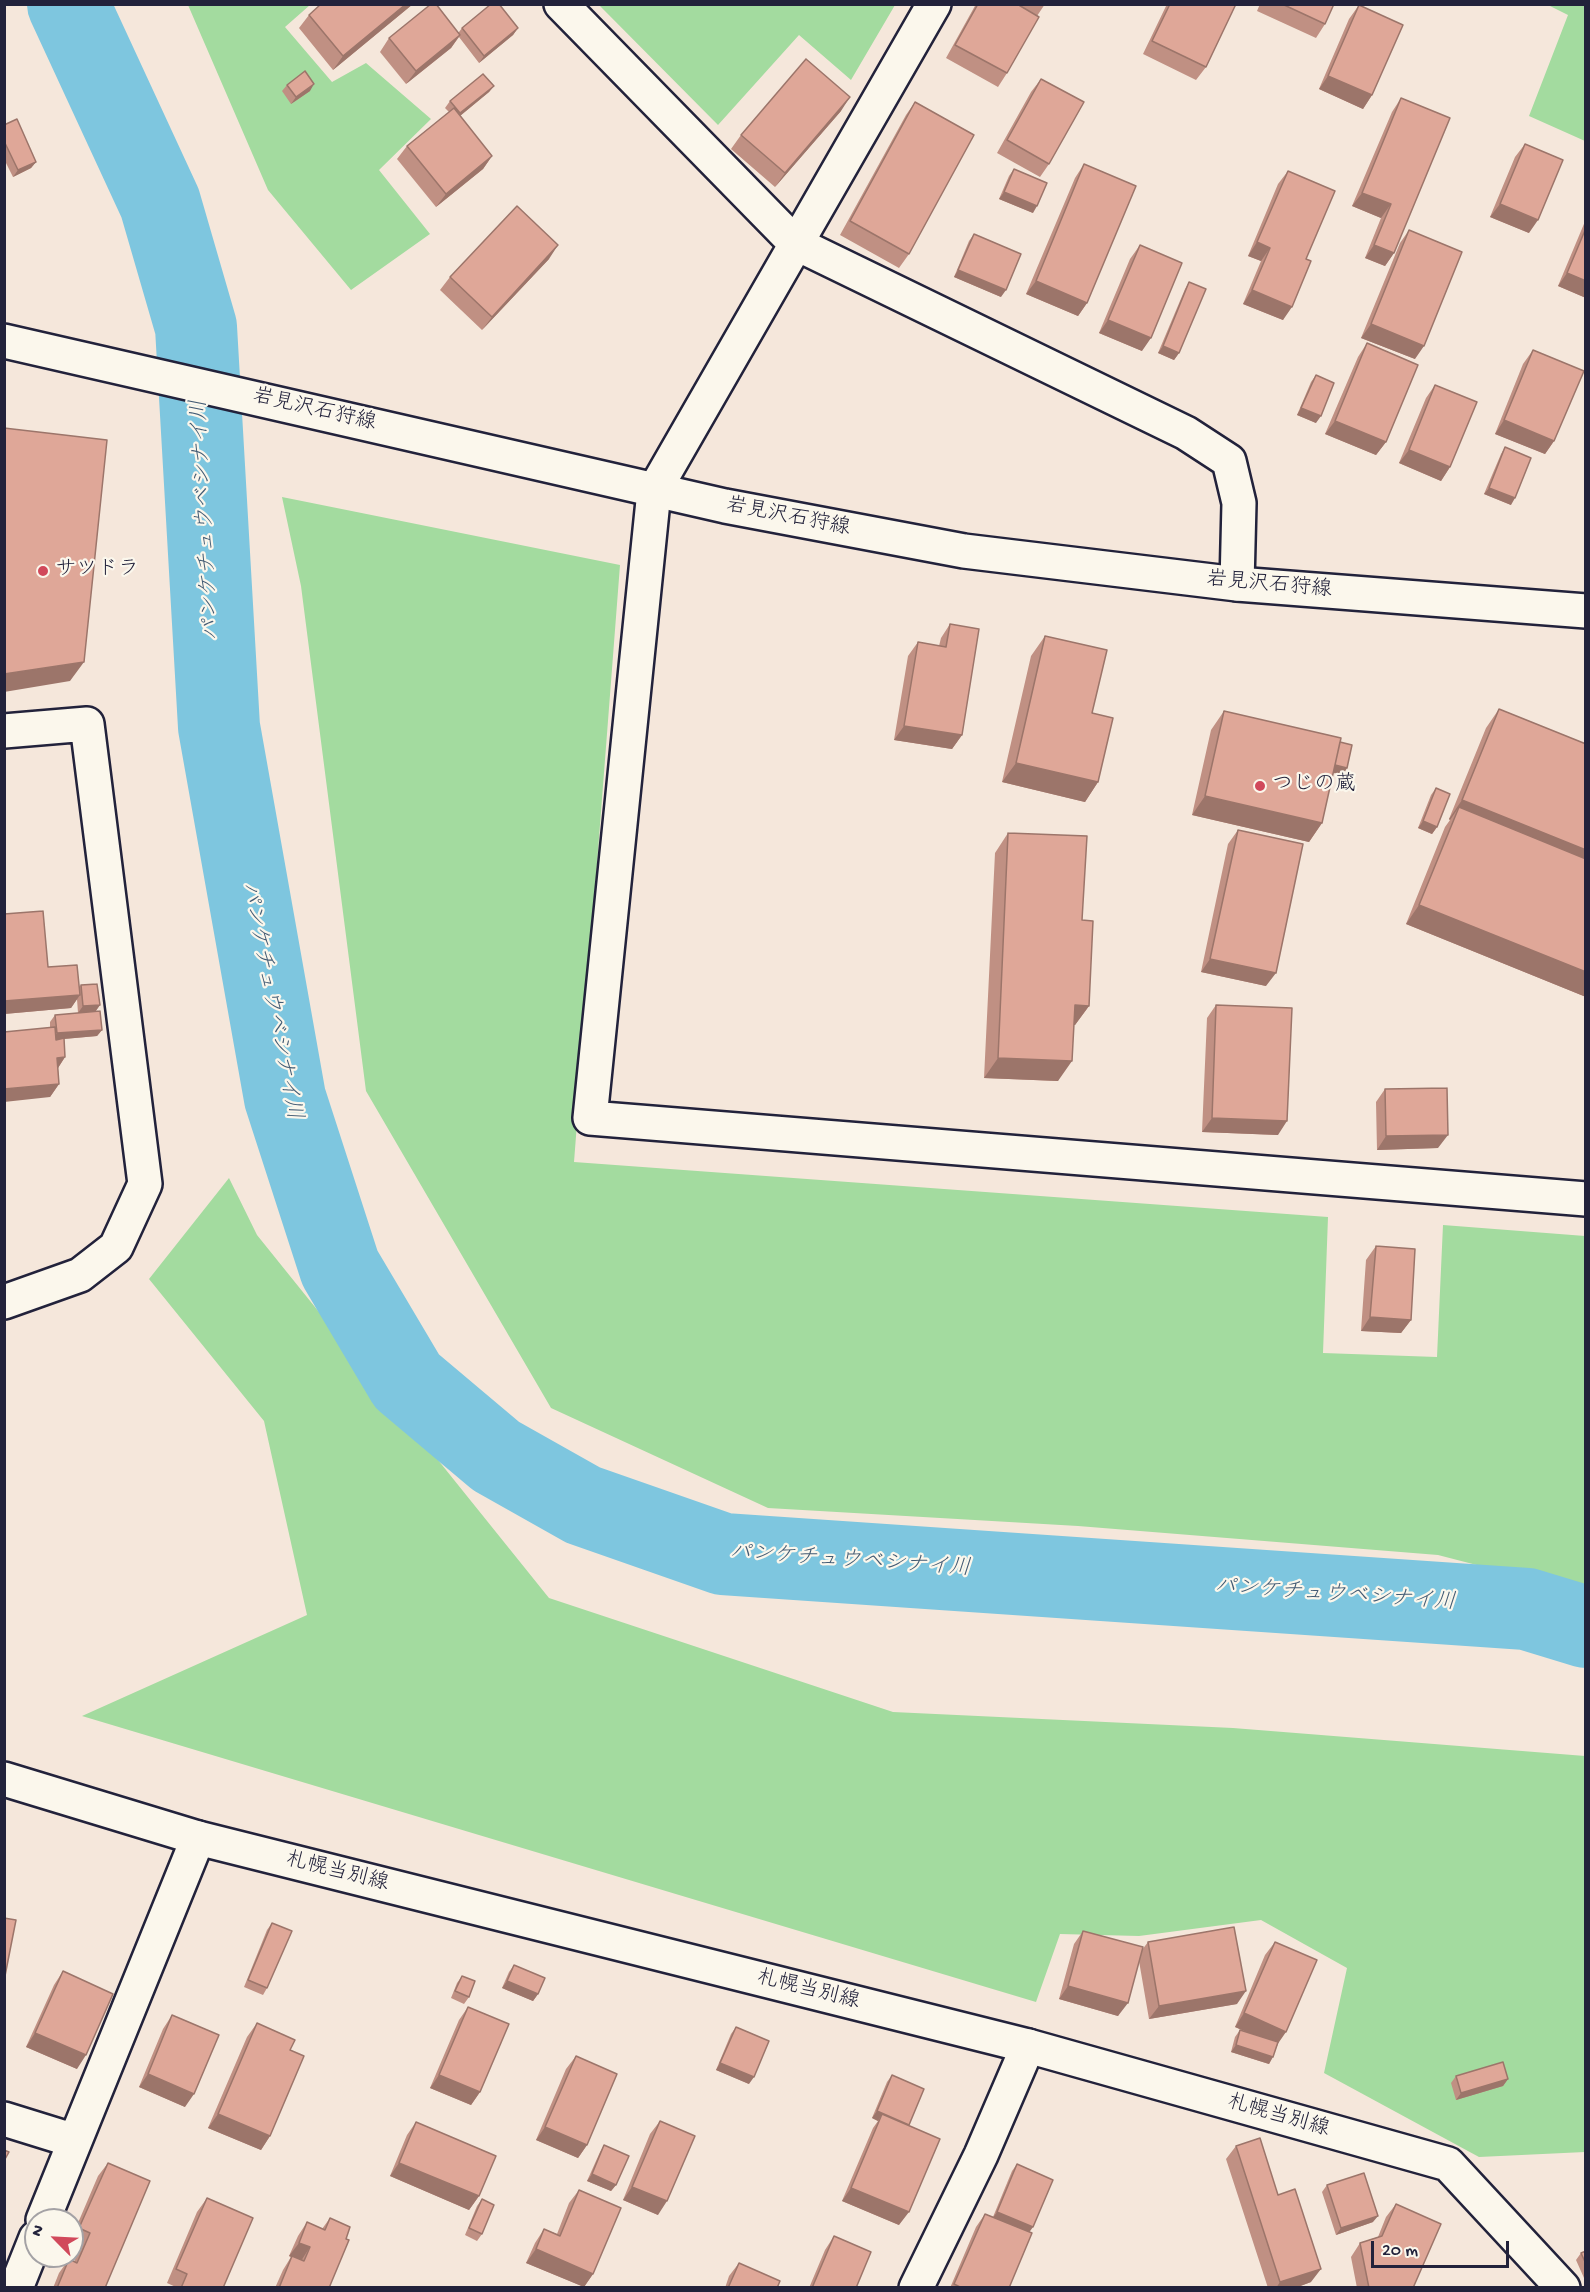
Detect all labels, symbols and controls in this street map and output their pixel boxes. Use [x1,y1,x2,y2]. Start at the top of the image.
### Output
street label: 岩見沢石狩線 [250,385,378,437]
water label: パンケチュウベシナイ川 [187,398,227,642]
street label: 岩見沢石狩線 [724,494,852,542]
place label: サツドラ [55,558,139,584]
marker: サツドラ [36,564,50,578]
street label: 岩見沢石狩線 [1205,568,1333,604]
place label: つじの蔵 [1272,773,1356,799]
marker: つじの蔵 [1253,779,1267,793]
water label: パンケチュウベシナイ川 [234,880,306,1122]
water label: パンケチュウベシナイ川 [728,1540,972,1584]
water label: パンケチュウベシナイ川 [1213,1574,1457,1618]
street label: 札幌当別線 [283,1848,391,1898]
street label: 札幌当別線 [754,1966,862,2016]
street label: 札幌当別線 [1224,2090,1332,2144]
north arrow [24,2208,84,2268]
text: N [28,2223,50,2240]
scale bar [1374,2229,1512,2267]
text: 20 m [1382,2241,1418,2262]

